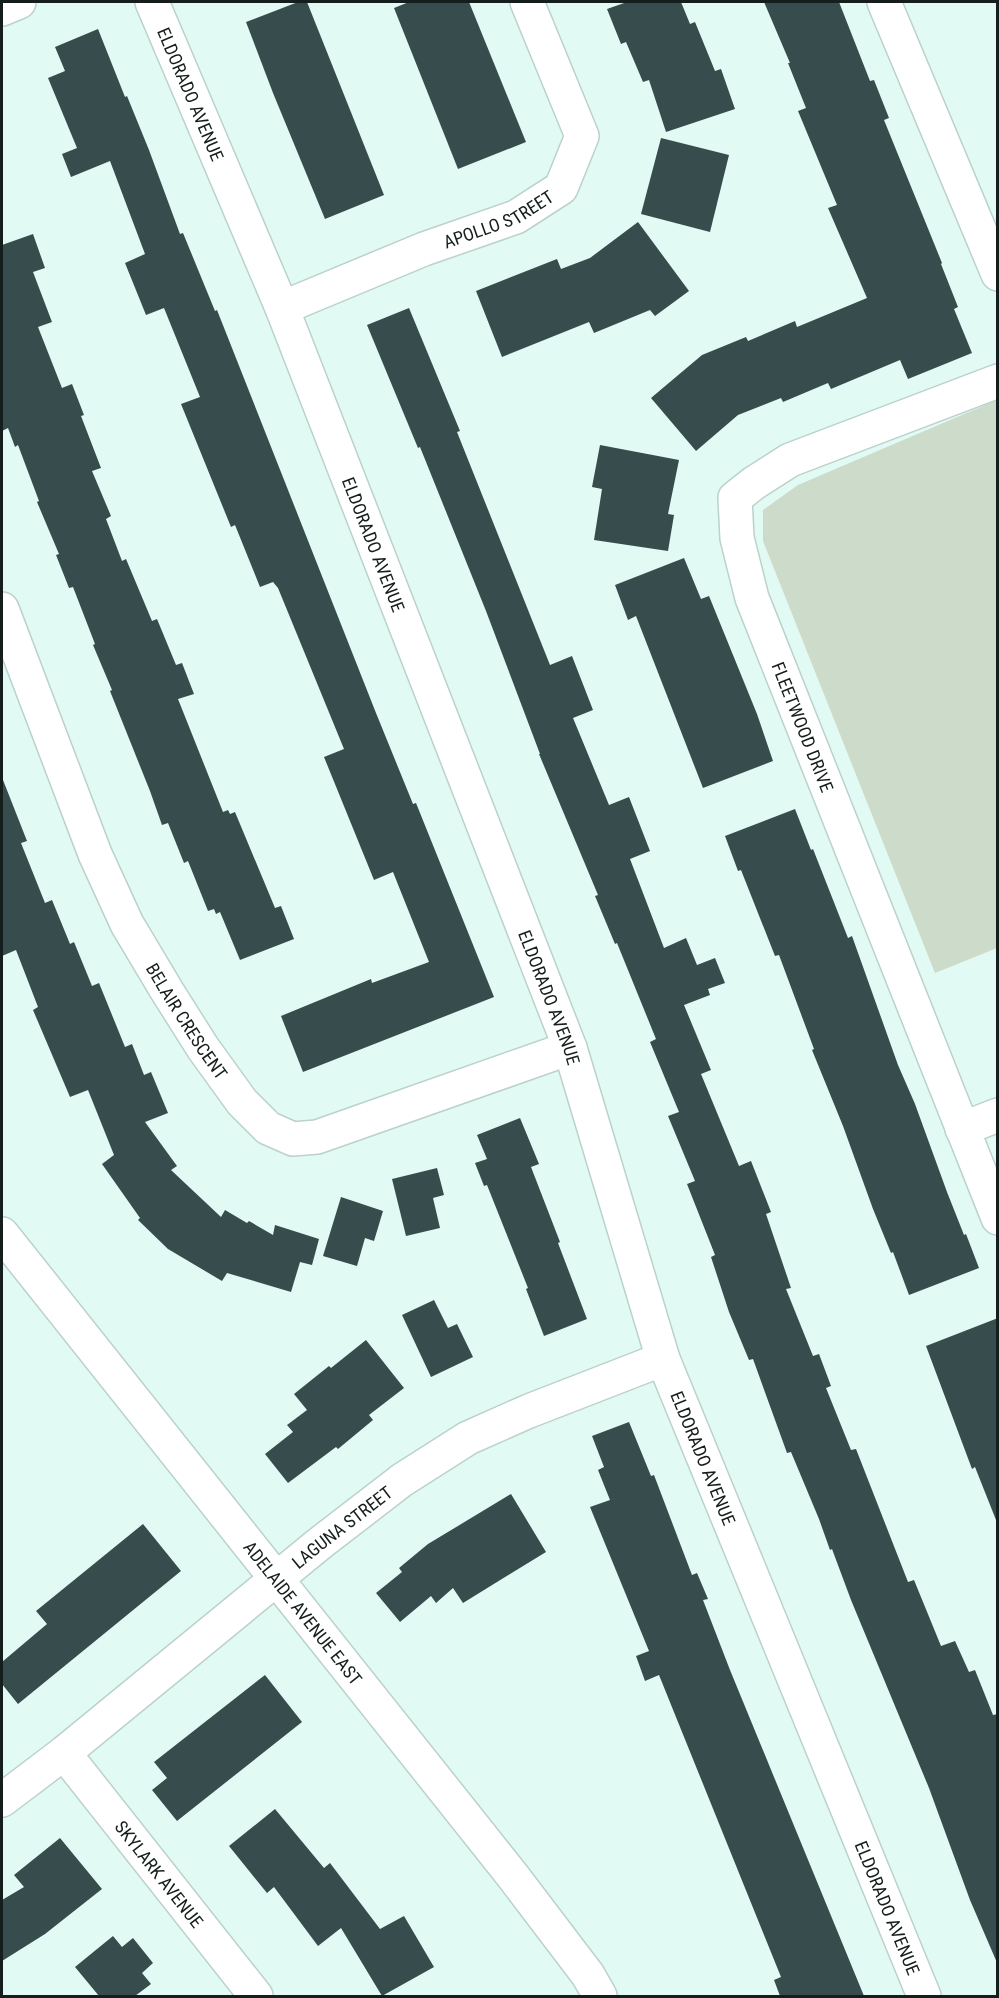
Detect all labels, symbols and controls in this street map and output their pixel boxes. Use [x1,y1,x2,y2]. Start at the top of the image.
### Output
street label: ELDORADO AVENUE [154,24,229,164]
street label: APOLLO STREET [440,185,557,252]
street label: ELDORADO AVENUE [338,474,410,615]
street label: FLEETWOOD DRIVE [768,659,838,795]
street label: ELDORADO AVENUE [515,927,585,1067]
street label: BELAIR CRESCENT [142,959,232,1083]
street label: ELDORADO AVENUE [667,1388,740,1528]
street label: LAGUNA STREET [287,1481,396,1573]
street label: ADELAIDE AVENUE EAST [240,1537,367,1689]
street label: SKYLARK AVENUE [111,1816,208,1931]
street label: ELDORADO AVENUE [851,1838,925,1978]

